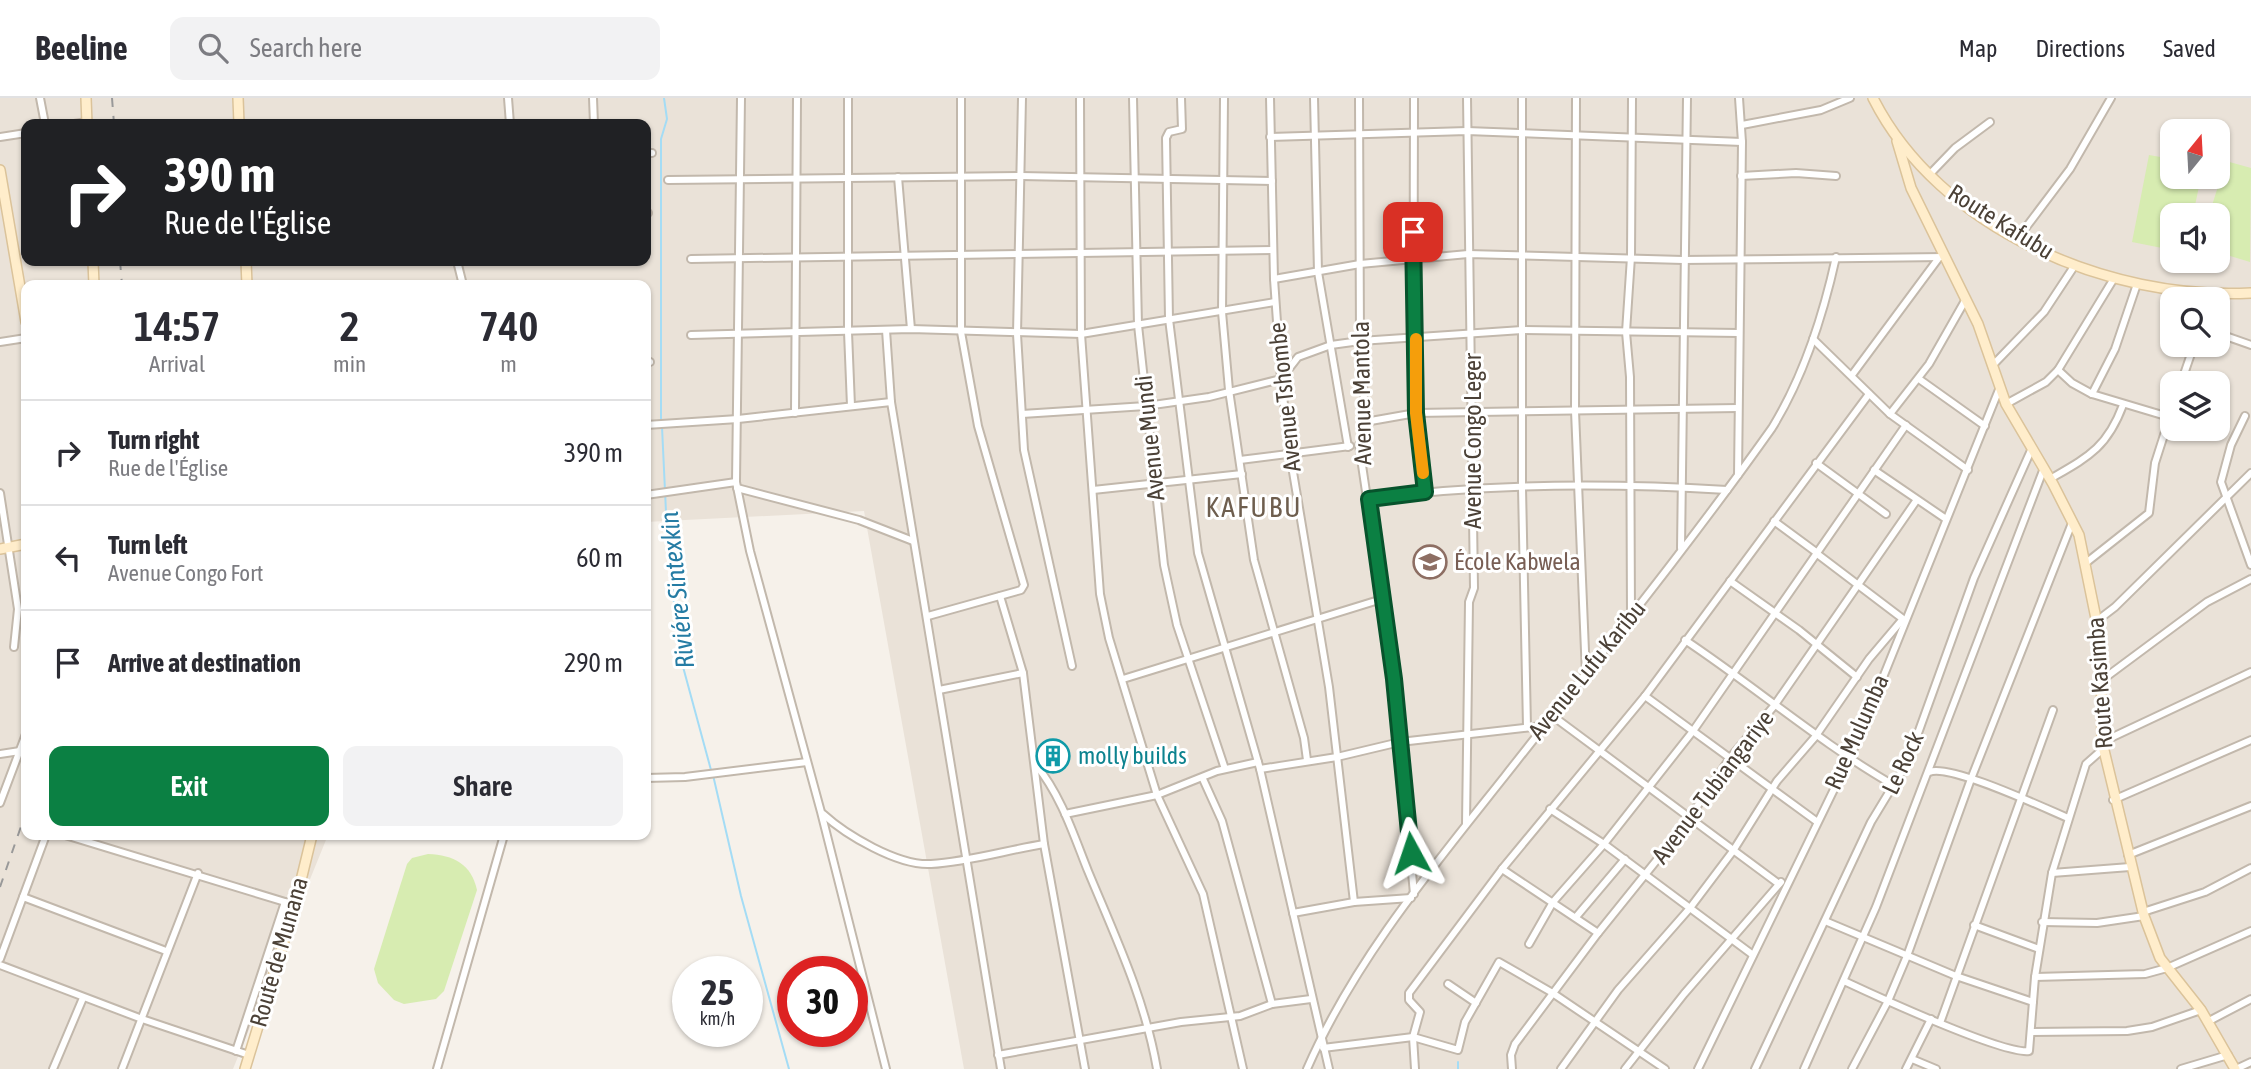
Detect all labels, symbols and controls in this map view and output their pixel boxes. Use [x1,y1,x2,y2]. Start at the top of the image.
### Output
search box [170,17,660,80]
text: Beeline [35,29,128,67]
icon: search [194,29,232,67]
text: Search here [250,33,362,63]
text: Map [1959,35,1997,62]
text: Directions [2035,35,2125,62]
text: Saved [2163,35,2216,62]
north arrow [2160,119,2230,189]
map controls [2160,119,2230,441]
text: 390 m [164,146,275,202]
icon: right [49,147,140,238]
street label: Route Kafubu [1943,179,2059,265]
pin [1383,202,1443,262]
button: sound [2160,203,2230,273]
text: Rue de l'Église [164,204,331,241]
icon: arrive [1394,213,1432,251]
button: search [2160,287,2230,357]
text: 14:57 [134,302,220,350]
text: 2 [340,302,359,350]
text: 740 [479,302,538,350]
street label: Avenue Tshombe [1263,321,1306,473]
street label: Avenue Mantola [1347,321,1376,465]
text: Arrival [149,351,205,377]
text: min [333,351,366,377]
text: m [500,351,517,377]
street label: Avenue Congo Leger [1459,352,1486,529]
button: layers [2160,371,2230,441]
street label: Avenue Mundi [1129,374,1170,502]
text: Turn right [108,425,199,455]
icon: right [49,434,87,472]
text: 390 m [564,438,623,468]
text: Rue de l'Église [108,455,228,481]
district label: KAFUBU [1205,491,1303,523]
water label: Riviére Sintexkin [654,510,700,670]
text: Turn left [108,530,188,560]
icon: left [49,539,87,577]
text: 60 m [576,543,623,573]
school or university icon: École Kabwela [1411,543,1449,581]
place label: École Kabwela [1454,548,1581,575]
text: Avenue Congo Fort [108,560,263,586]
street label: Avenue Lufu Karibu [1523,595,1651,744]
street label: Route Kasimba [2081,616,2118,750]
icon: arrive [49,644,87,682]
text: Arrive at destination [108,648,301,678]
text: 290 m [564,648,623,678]
street label: Rue Mulumba [1819,670,1894,794]
street label: Avenue Tubiangariye [1646,705,1779,868]
street label: Le Rock [1876,727,1929,798]
building icon: molly builds [1034,737,1072,775]
place label: molly builds [1078,742,1187,769]
button: Exit [49,746,329,826]
button: Share [343,746,623,826]
position arrow [1374,816,1448,890]
street label: Route de Munana [244,874,313,1030]
speed limit sign: 30 [777,956,868,1047]
text: 25 [701,972,734,1012]
text: km/h [700,1008,735,1029]

